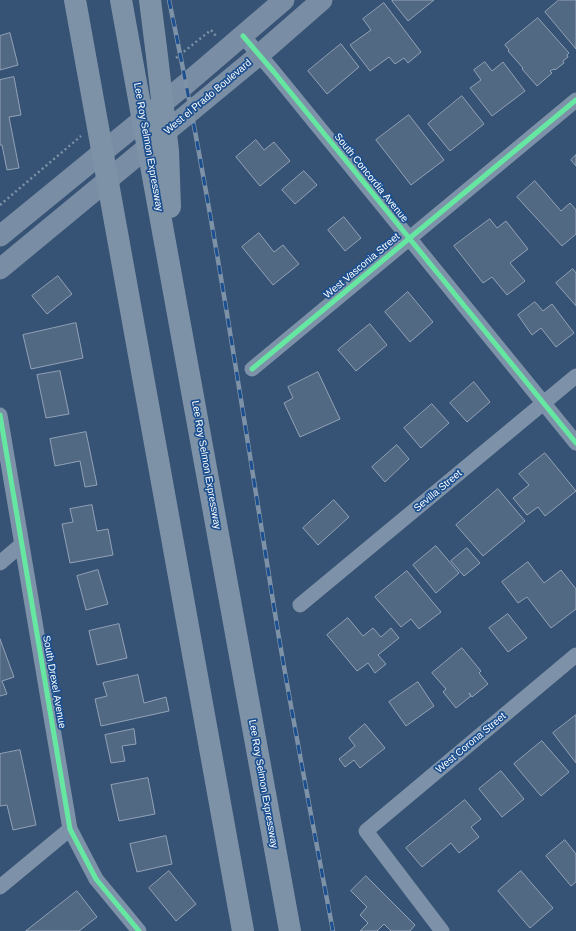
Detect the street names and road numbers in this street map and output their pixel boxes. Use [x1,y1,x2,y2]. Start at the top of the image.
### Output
street label: West el Prado Boulevard [162,57,254,137]
street label: Lee Roy Selmon Expressway [131,82,165,212]
street label: South Concordia Avenue [331,131,411,225]
street label: West Vasconia Street [322,231,402,301]
street label: Lee Roy Selmon Expressway [189,400,223,530]
street label: Sevilla Street [412,467,464,515]
street label: South Drexel Avenue [40,635,68,729]
street label: West Corona Street [434,710,508,776]
street label: Lee Roy Selmon Expressway [246,719,280,849]

